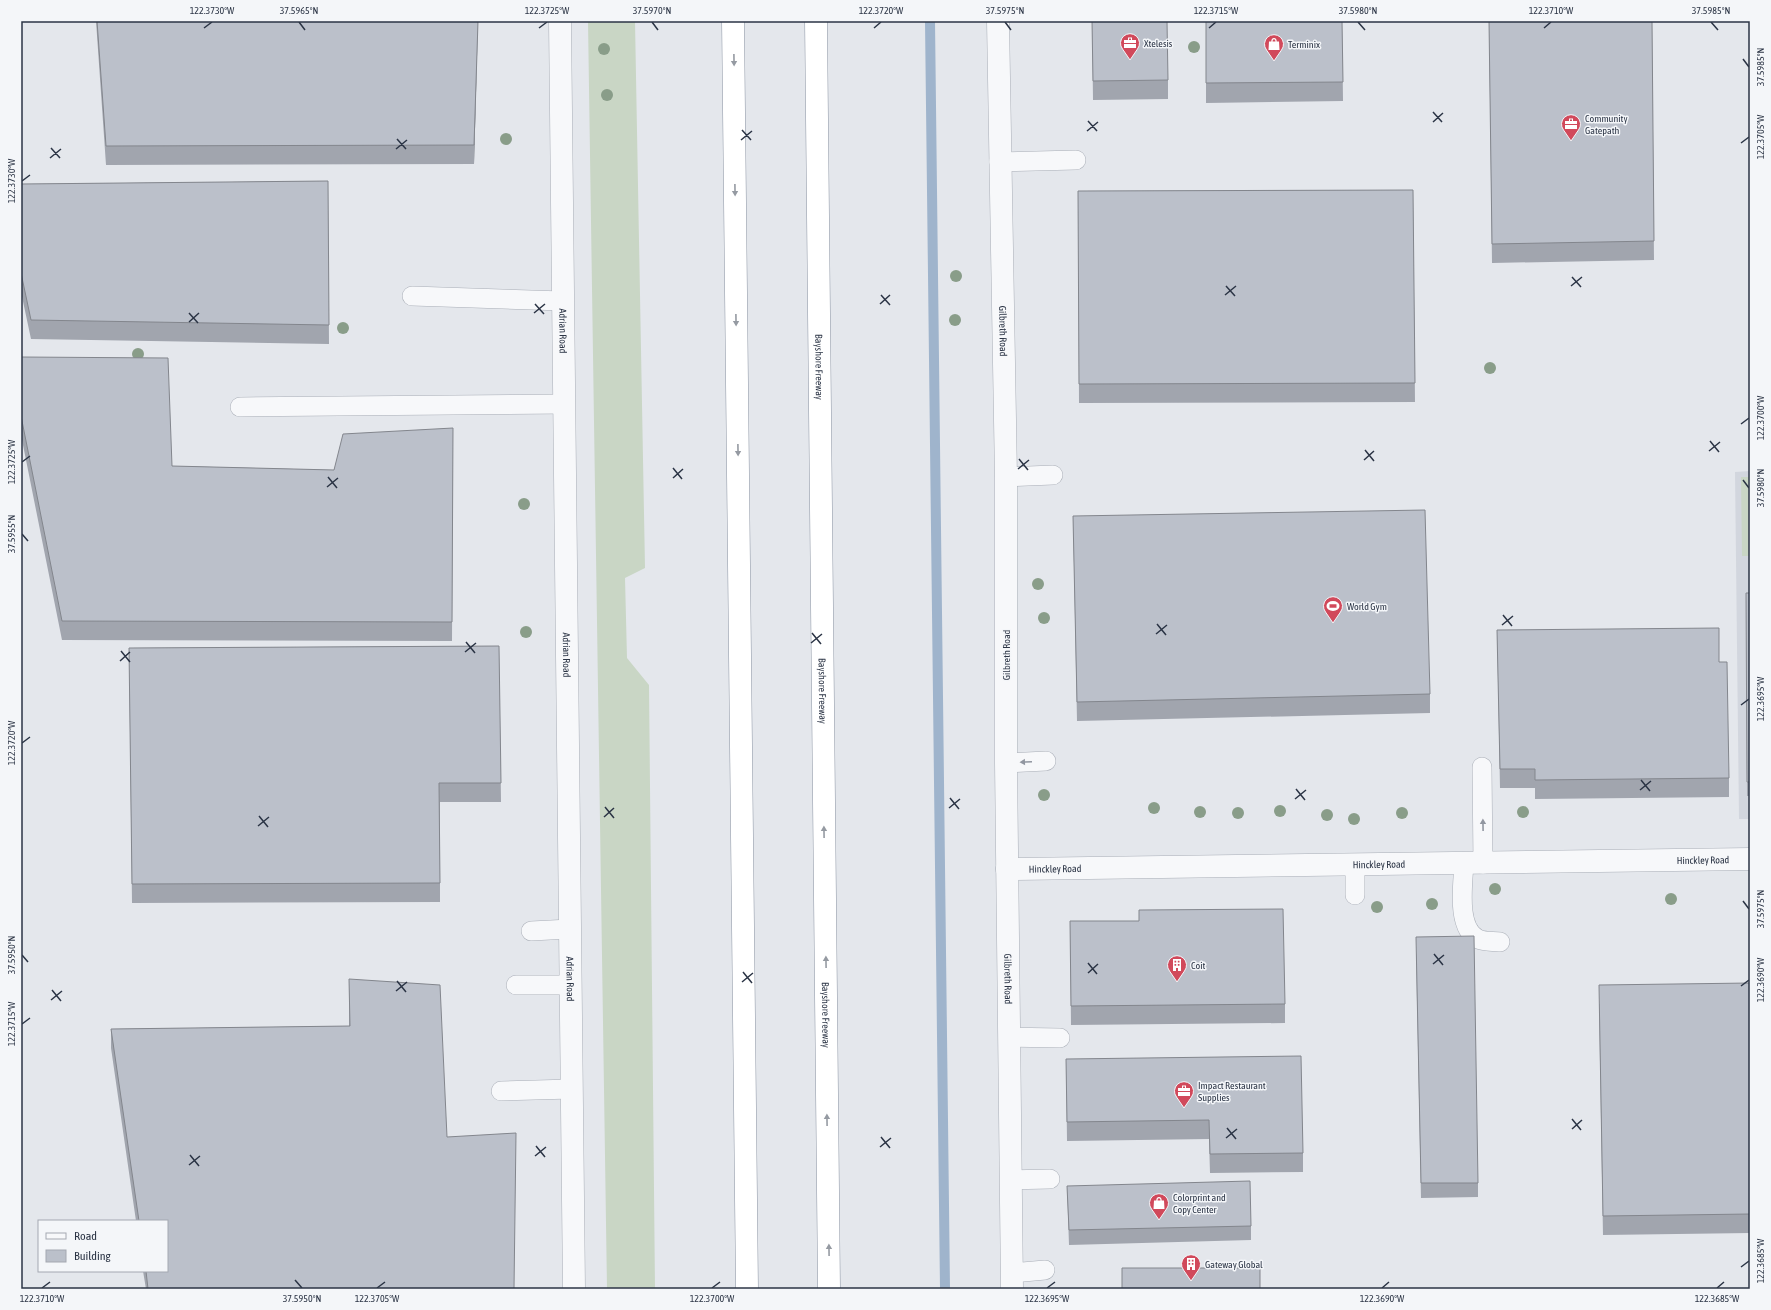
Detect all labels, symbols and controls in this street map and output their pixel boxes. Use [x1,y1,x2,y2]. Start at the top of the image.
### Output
text: 122.3730°W [190,5,235,16]
text: 37.5965°N [280,5,318,16]
text: 122.3725°W [525,5,570,16]
text: 37.5970°N [633,5,671,16]
text: 122.3720°W [859,5,904,16]
text: 37.5975°N [986,5,1024,16]
text: 122.3715°W [1194,5,1239,16]
text: 37.5980°N [1339,5,1377,16]
text: 122.3710°W [1529,5,1574,16]
text: 37.5985°N [1692,5,1730,16]
office icon: Xtelesis [1119,32,1141,60]
shop icon: Terminix [1263,33,1285,61]
place label: Xtelesis [1144,38,1173,49]
place label: Terminix [1288,39,1320,50]
text: 37.5985°N [1755,48,1766,86]
one-way arrow [731,54,737,67]
office icon: Community Gatepath [1560,113,1582,141]
place label: Community Gatepath [1585,113,1628,136]
text: 122.3705°W [1755,114,1766,159]
text: 122.3730°W [6,158,17,203]
one-way arrow [732,184,738,197]
street label: Gilbreth Road [997,305,1009,357]
street label: Adrian Road [557,308,569,354]
one-way arrow [733,314,740,326]
street label: Bayshore Freeway [813,334,825,400]
text: 122.3700°W [1755,395,1766,440]
text: 122.3725°W [6,439,17,484]
one-way arrow [735,444,741,457]
text: 37.5980°N [1755,469,1766,507]
text: 37.5955°N [6,515,17,553]
sports icon: World Gym [1322,595,1344,623]
place label: World Gym [1347,601,1387,612]
street label: Gilbreth Road [1001,629,1012,680]
street label: Adrian Road [561,632,572,678]
street label: Bayshore Freeway [817,658,828,724]
text: 122.3695°W [1755,676,1766,721]
text: 122.3720°W [6,720,17,765]
one-way arrow [1020,759,1032,766]
one-way arrow [1480,818,1486,831]
one-way arrow [821,825,827,838]
street label: Hinckley Road [1677,854,1730,866]
street label: Hinckley Road [1353,859,1406,870]
street label: Hinckley Road [1029,863,1082,875]
text: 37.5975°N [1755,890,1766,928]
text: 37.5950°N [6,936,17,974]
street label: Gilbreth Road [1002,953,1014,1005]
building icon: Coit [1166,954,1188,982]
one-way arrow [823,955,829,968]
street label: Adrian Road [564,956,576,1002]
text: 122.3690°W [1755,957,1766,1002]
place label: Coit [1191,960,1206,971]
street label: Bayshore Freeway [820,982,832,1048]
text: 122.3715°W [6,1001,17,1046]
office icon: Impact Restaurant Supplies [1173,1080,1195,1108]
place label: Impact Restaurant Supplies [1198,1080,1266,1103]
one-way arrow [824,1114,831,1126]
shop icon: Colorprint and Copy Center [1148,1192,1170,1220]
place label: Colorprint and Copy Center [1173,1192,1226,1215]
legend [38,1220,168,1272]
text: Road [74,1229,97,1243]
text: 122.3685°W [1755,1238,1766,1283]
one-way arrow [826,1243,832,1256]
text: Building [74,1249,112,1263]
building icon: Gateway Global [1180,1253,1202,1281]
place label: Gateway Global [1205,1259,1263,1270]
text: 122.3710°W [20,1293,65,1304]
text: 37.5950°N [283,1293,321,1304]
text: 122.3705°W [355,1293,400,1304]
text: 122.3700°W [690,1293,735,1304]
text: 122.3695°W [1025,1293,1070,1304]
text: 122.3690°W [1360,1293,1405,1304]
text: 122.3685°W [1695,1293,1740,1304]

